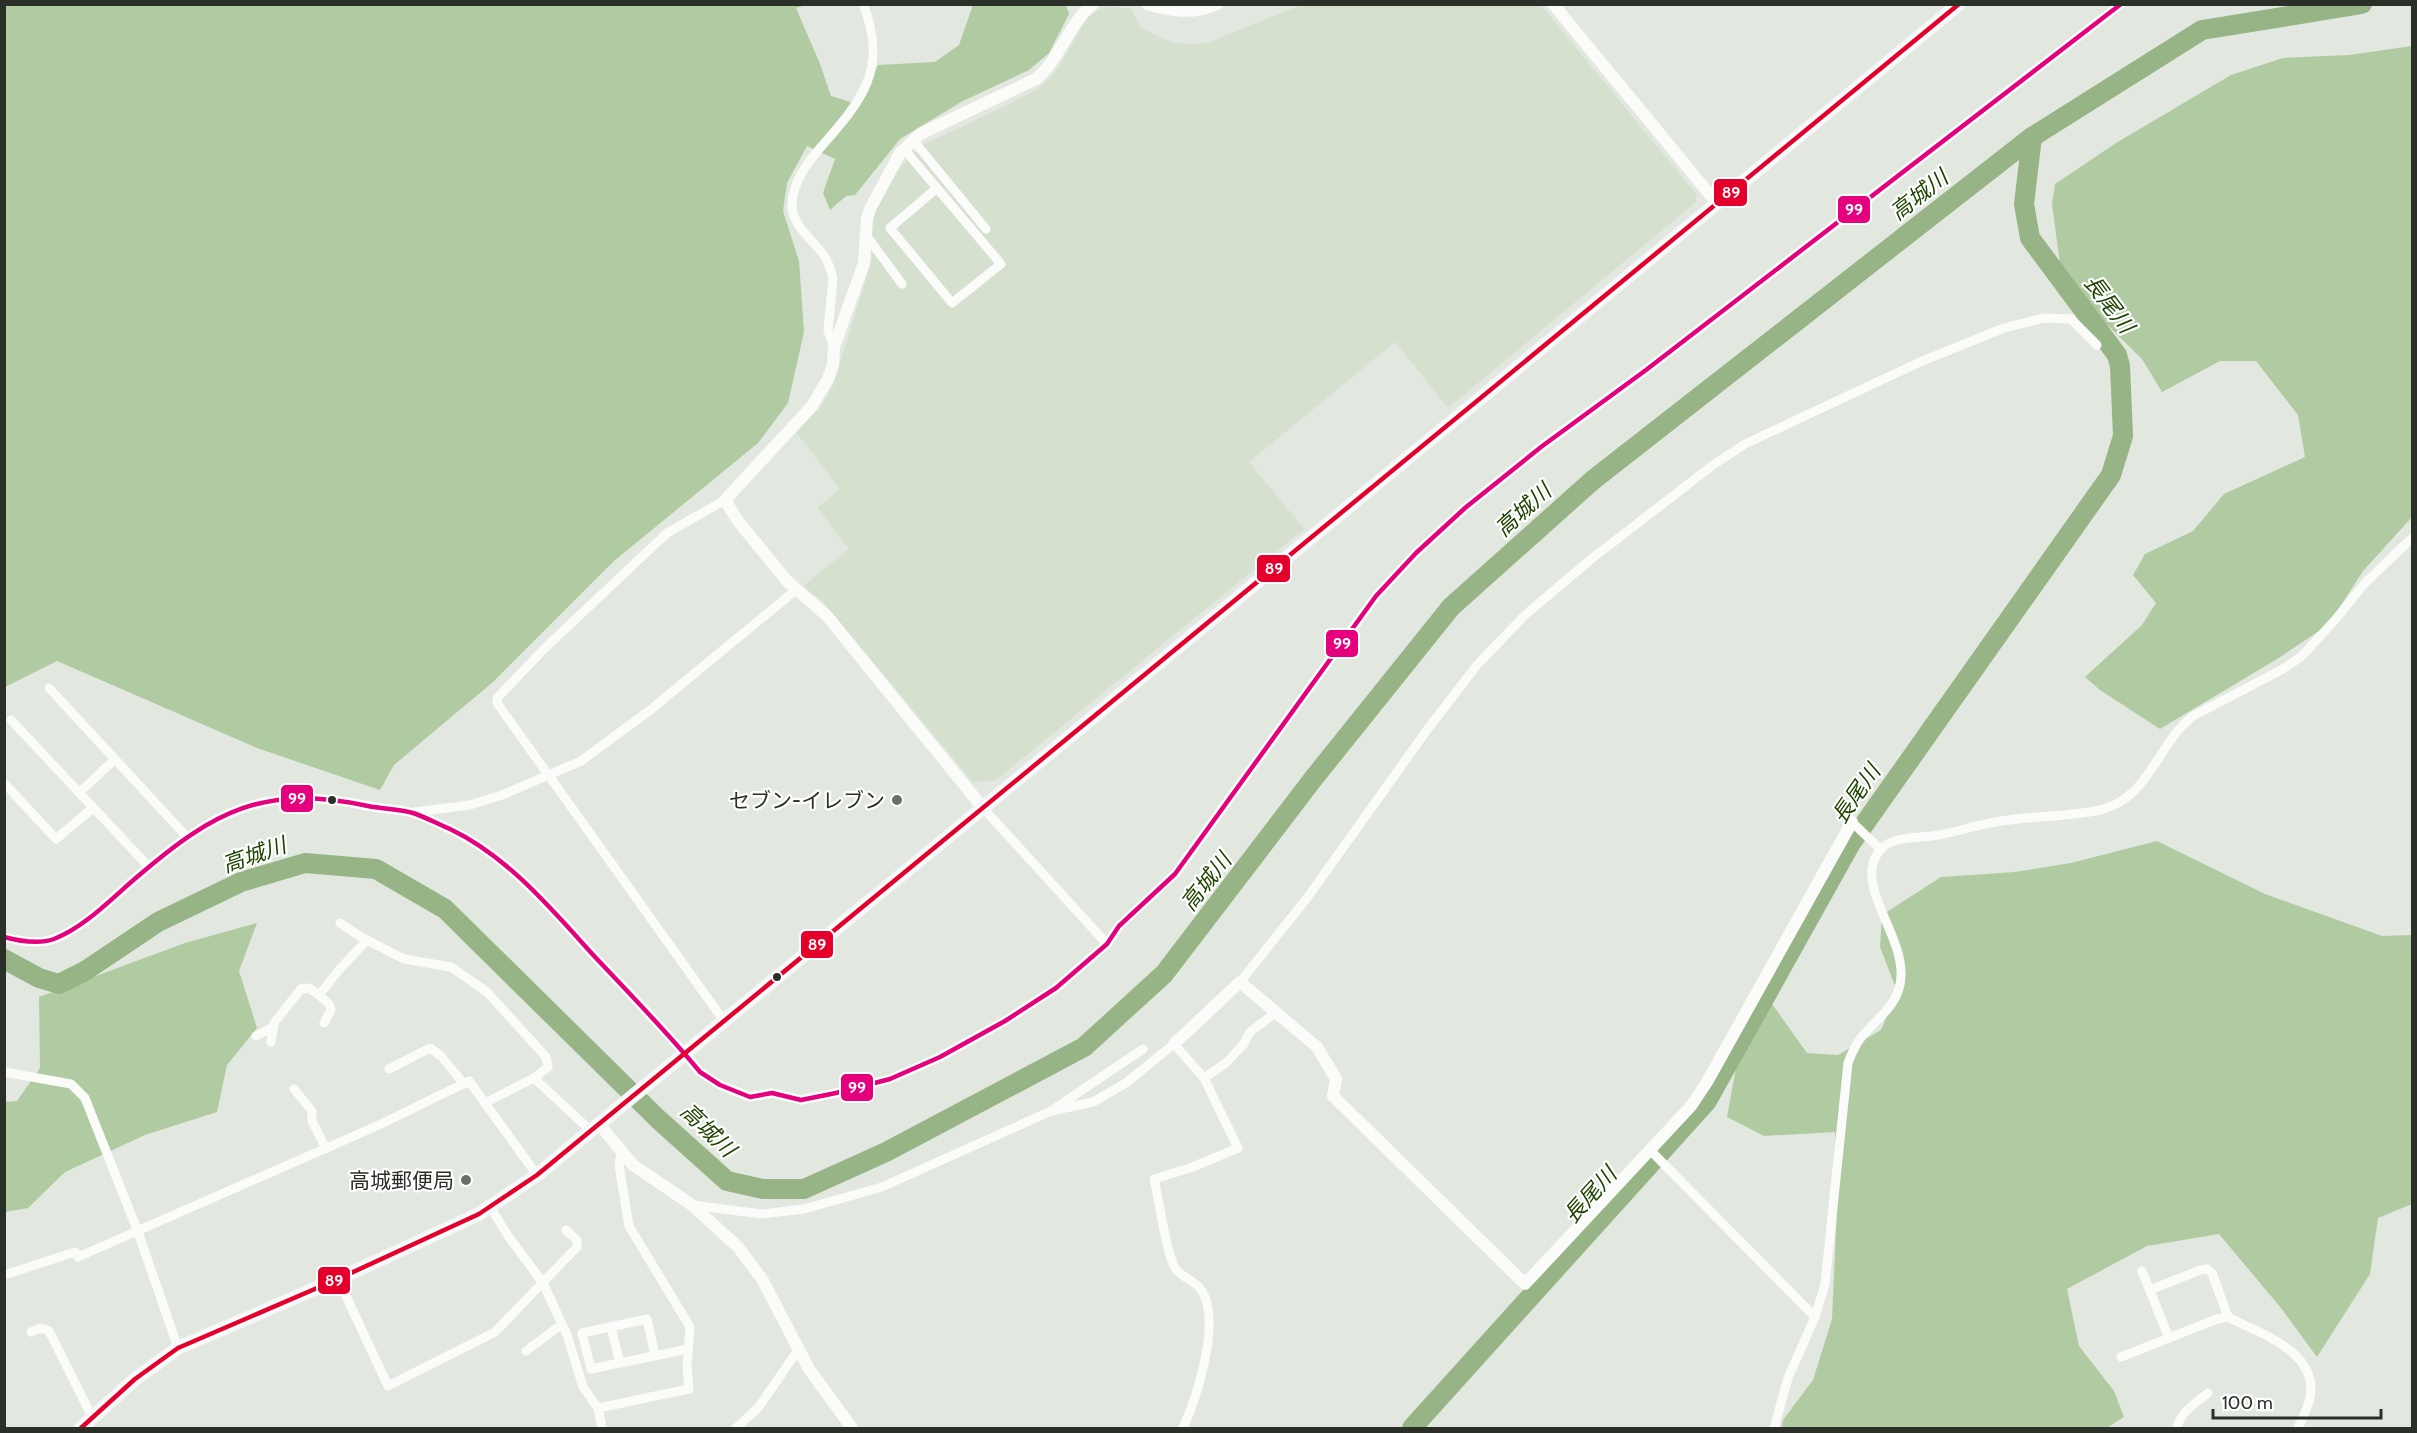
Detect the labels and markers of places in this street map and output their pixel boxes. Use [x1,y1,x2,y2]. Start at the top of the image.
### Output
place label: セブン-イレブン [729,788,885,813]
marker: セブン-イレブン [890,793,904,807]
unlabelled marker [326,794,338,806]
unlabelled marker [771,971,783,983]
place label: 高城郵便局 [349,1168,454,1193]
marker: 高城郵便局 [459,1173,473,1187]

